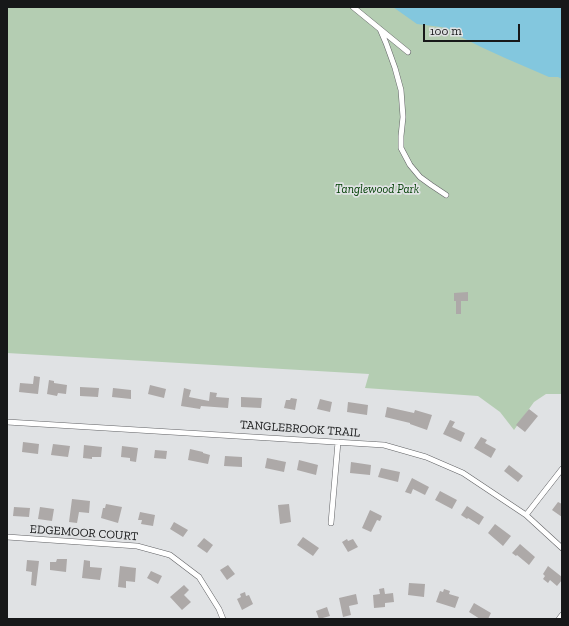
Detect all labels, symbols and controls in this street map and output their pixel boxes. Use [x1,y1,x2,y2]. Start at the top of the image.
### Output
scale bar [425,16,522,42]
text: 100 m [430,24,462,38]
park label: Tanglewood Park [335,183,419,197]
street label: TANGLEBROOK TRAIL [239,418,361,440]
street label: EDGEMOOR COURT [29,522,139,544]

